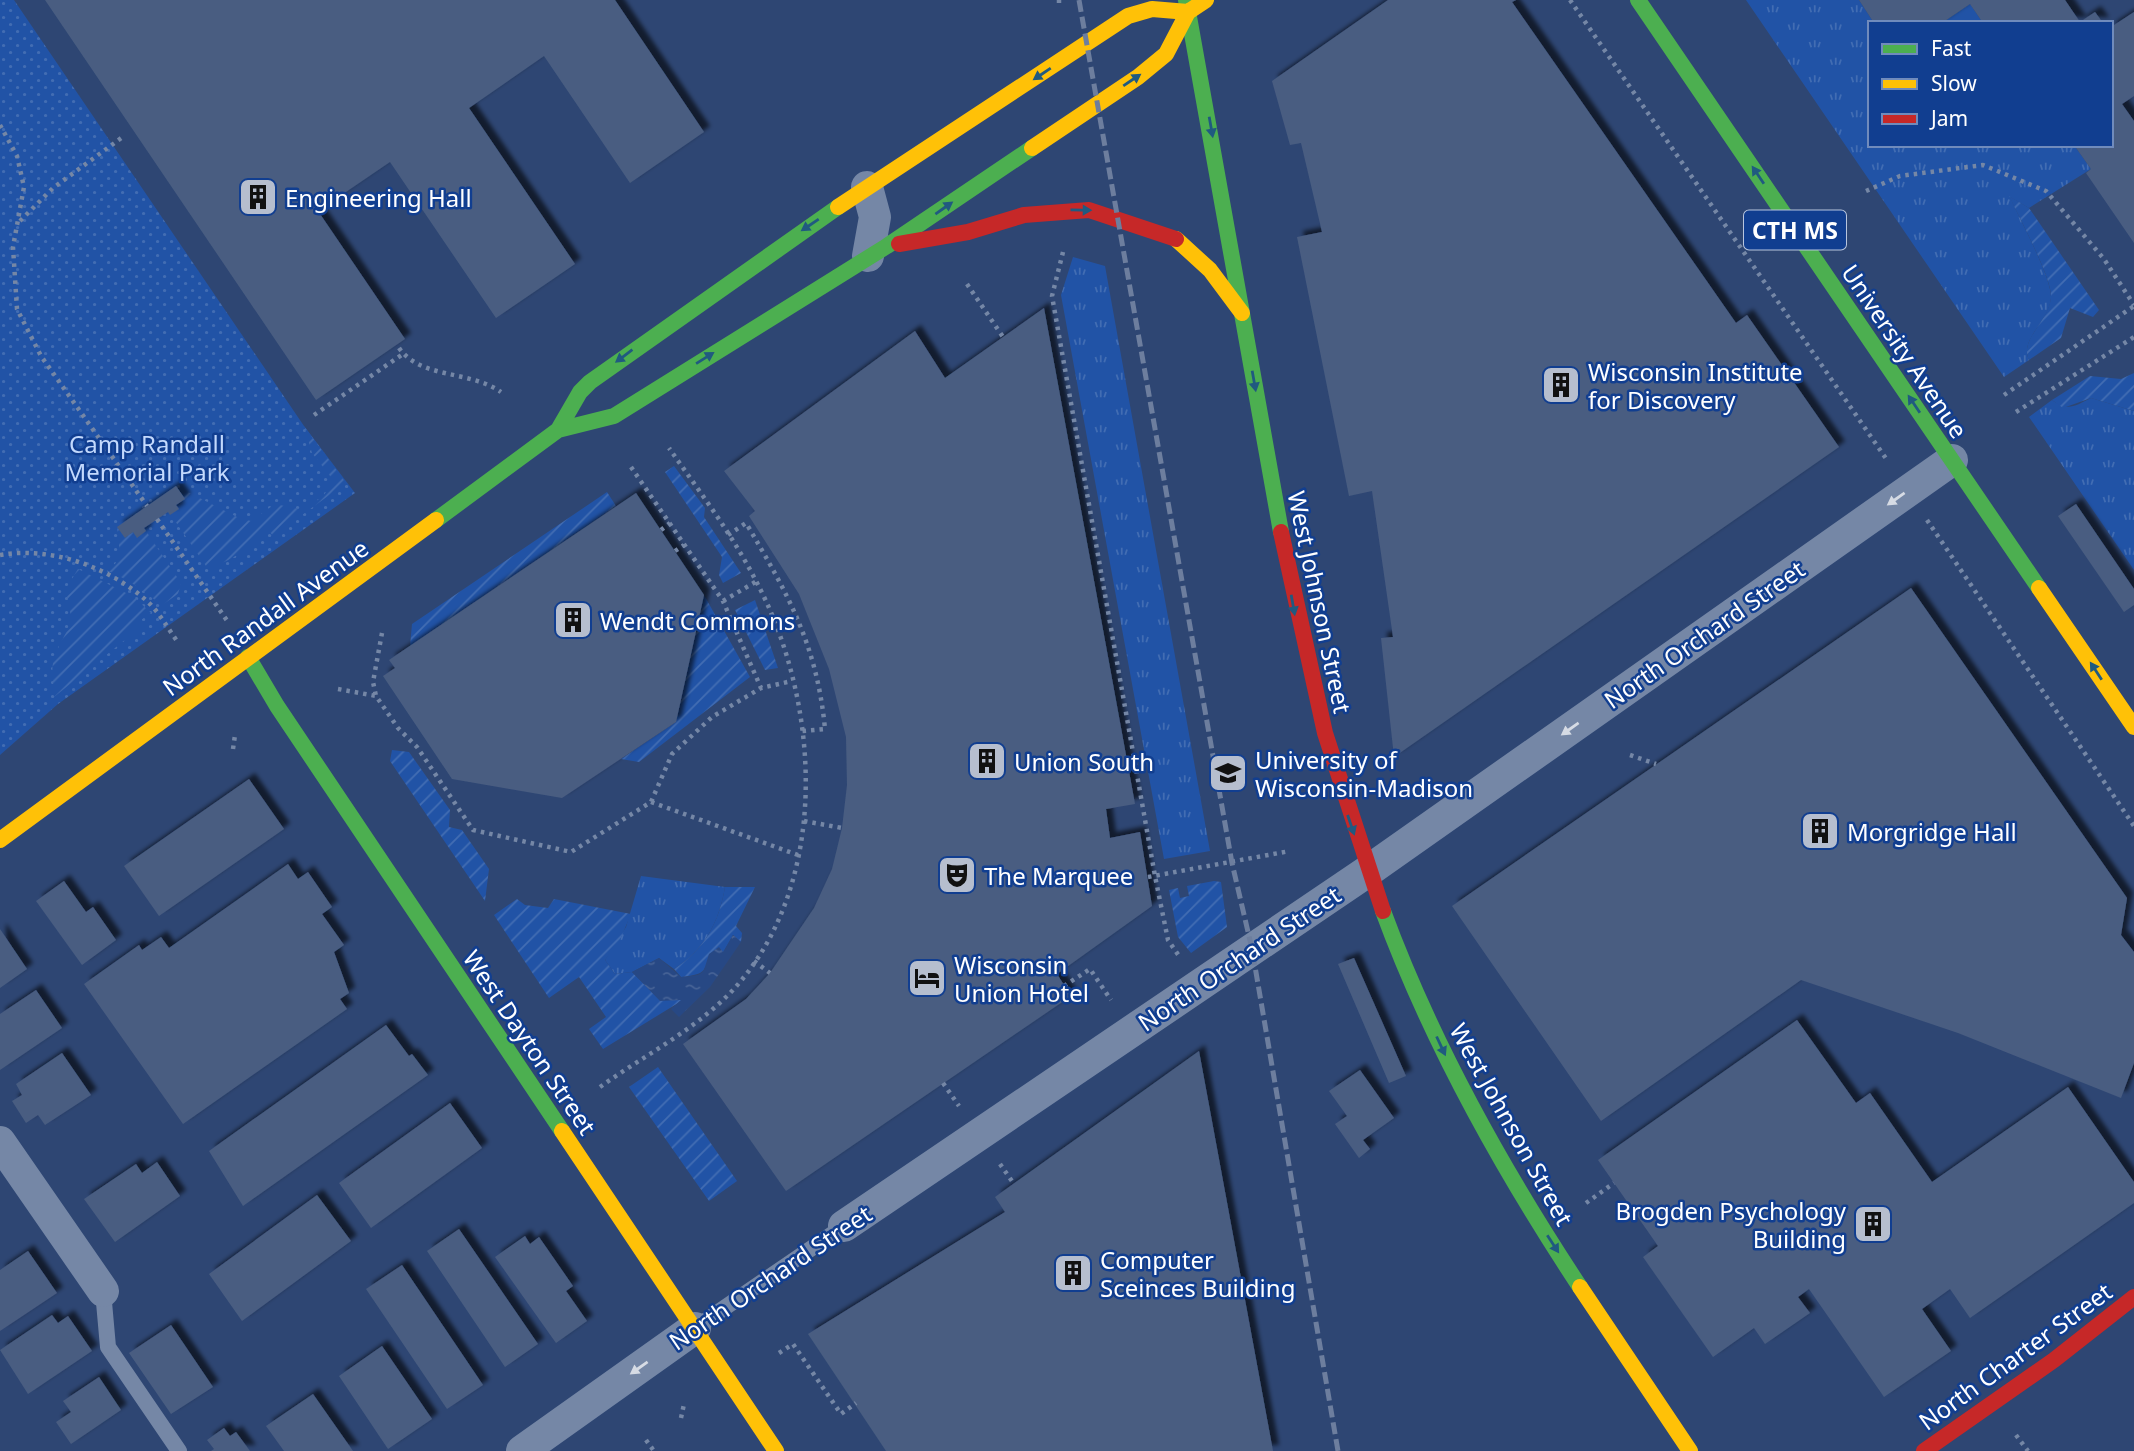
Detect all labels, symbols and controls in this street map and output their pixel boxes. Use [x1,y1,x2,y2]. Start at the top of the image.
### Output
legend [1868,21,2113,147]
text: Fast [1931,34,1972,62]
one-way arrow [1033,67,1052,80]
text: Slow [1931,69,1977,97]
one-way arrow [1122,74,1142,87]
text: Jam [1929,104,1968,132]
one-way arrow [1206,116,1217,138]
one-way arrow [1751,166,1765,184]
building icon: Engineering Hall [237,176,279,218]
place label: Engineering Hall [285,181,472,214]
one-way arrow [935,201,953,215]
one-way arrow [1070,205,1092,216]
road number: CTH MS [1744,210,1846,249]
one-way arrow [801,218,819,232]
street label: University Avenue [1834,257,1976,445]
one-way arrow [616,349,634,364]
one-way arrow [696,352,715,364]
place label: Wisconsin Institute for Discovery [1588,355,1803,416]
building icon: Wisconsin Institute for Discovery [1540,364,1582,406]
one-way arrow [1249,370,1260,392]
one-way arrow [1908,394,1921,413]
park label: Camp Randall Memorial Park [65,427,230,488]
street label: West Johnson Street [1280,488,1360,717]
one-way arrow [1887,492,1905,506]
street label: North Randall Avenue [155,531,375,703]
street label: North Orchard Street [1597,552,1811,716]
one-way arrow [1288,594,1299,616]
building icon: Wendt Commons [552,599,594,641]
place label: Wendt Commons [600,604,795,637]
one-way arrow [2090,661,2103,680]
one-way arrow [1561,721,1579,735]
building icon: Union South [966,740,1008,782]
place label: University of Wisconsin-Madison [1255,743,1473,804]
place label: Union South [1014,745,1154,778]
school or university icon: University of Wisconsin-Madison [1207,752,1249,794]
building icon: Morgridge Hall [1799,810,1841,852]
one-way arrow [1346,814,1357,835]
place label: Morgridge Hall [1847,815,2017,848]
theatre icon: The Marquee [936,854,978,896]
place label: The Marquee [984,859,1133,892]
street label: North Orchard Street [1131,878,1347,1038]
street label: West Dayton Street [456,943,604,1141]
place label: Wisconsin Union Hotel [954,948,1089,1009]
hotel icon: Wisconsin Union Hotel [906,957,948,999]
street label: West Johnson Street [1443,1017,1582,1231]
one-way arrow [1435,1036,1446,1056]
place label: Brogden Psychology Building [1615,1194,1847,1255]
street label: North Orchard Street [662,1197,878,1357]
building icon: Brogden Psychology Building [1852,1203,1894,1245]
one-way arrow [1546,1234,1559,1254]
place label: Computer Sceinces Building [1100,1243,1295,1304]
building icon: Computer Sceinces Building [1052,1252,1094,1294]
street label: North Charter Street [1912,1275,2118,1437]
one-way arrow [630,1361,648,1375]

